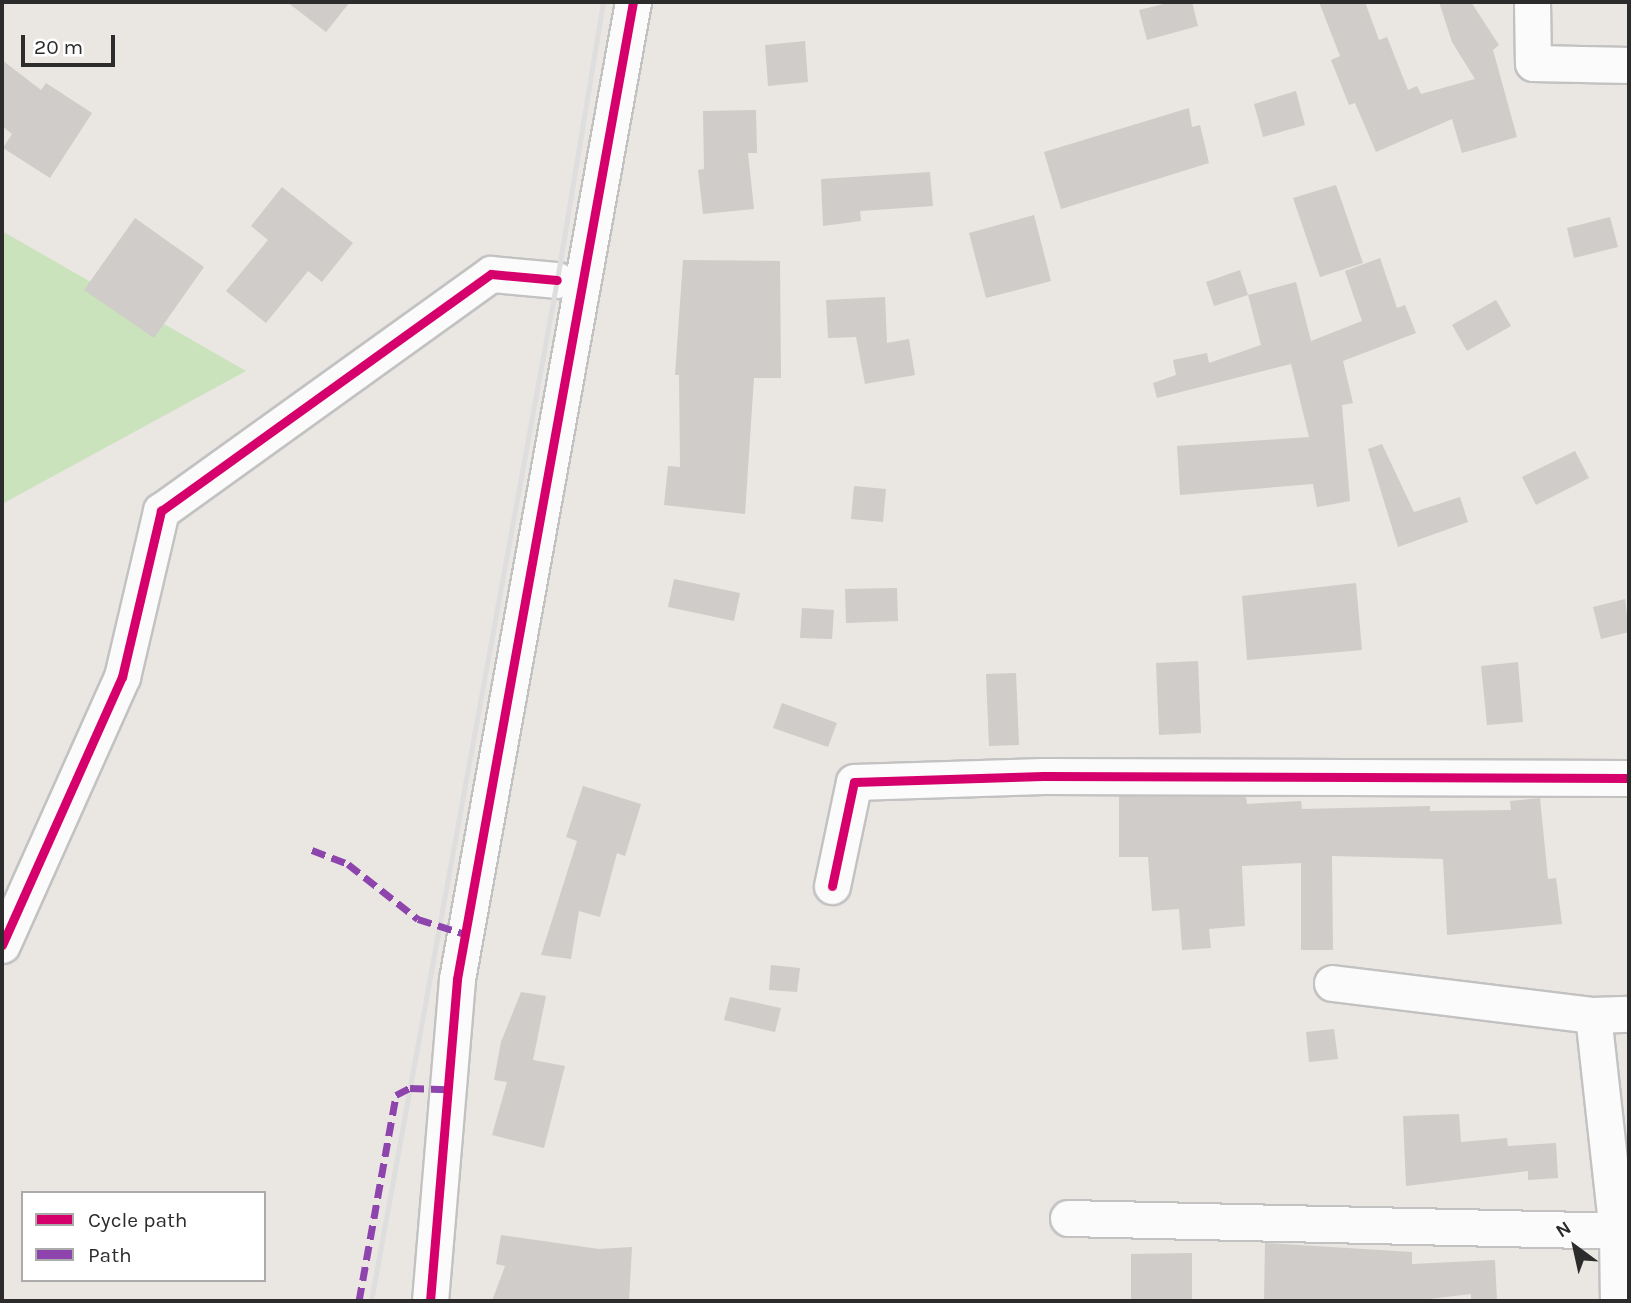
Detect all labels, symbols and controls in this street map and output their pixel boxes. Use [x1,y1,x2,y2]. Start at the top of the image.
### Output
scale bar [24,21,119,65]
text: 20 m [34,35,83,59]
legend [21,1191,266,1282]
text: Cycle path [88,1208,188,1232]
north arrow [1540,1212,1610,1282]
text: N [1552,1216,1575,1242]
text: Path [88,1243,132,1267]

